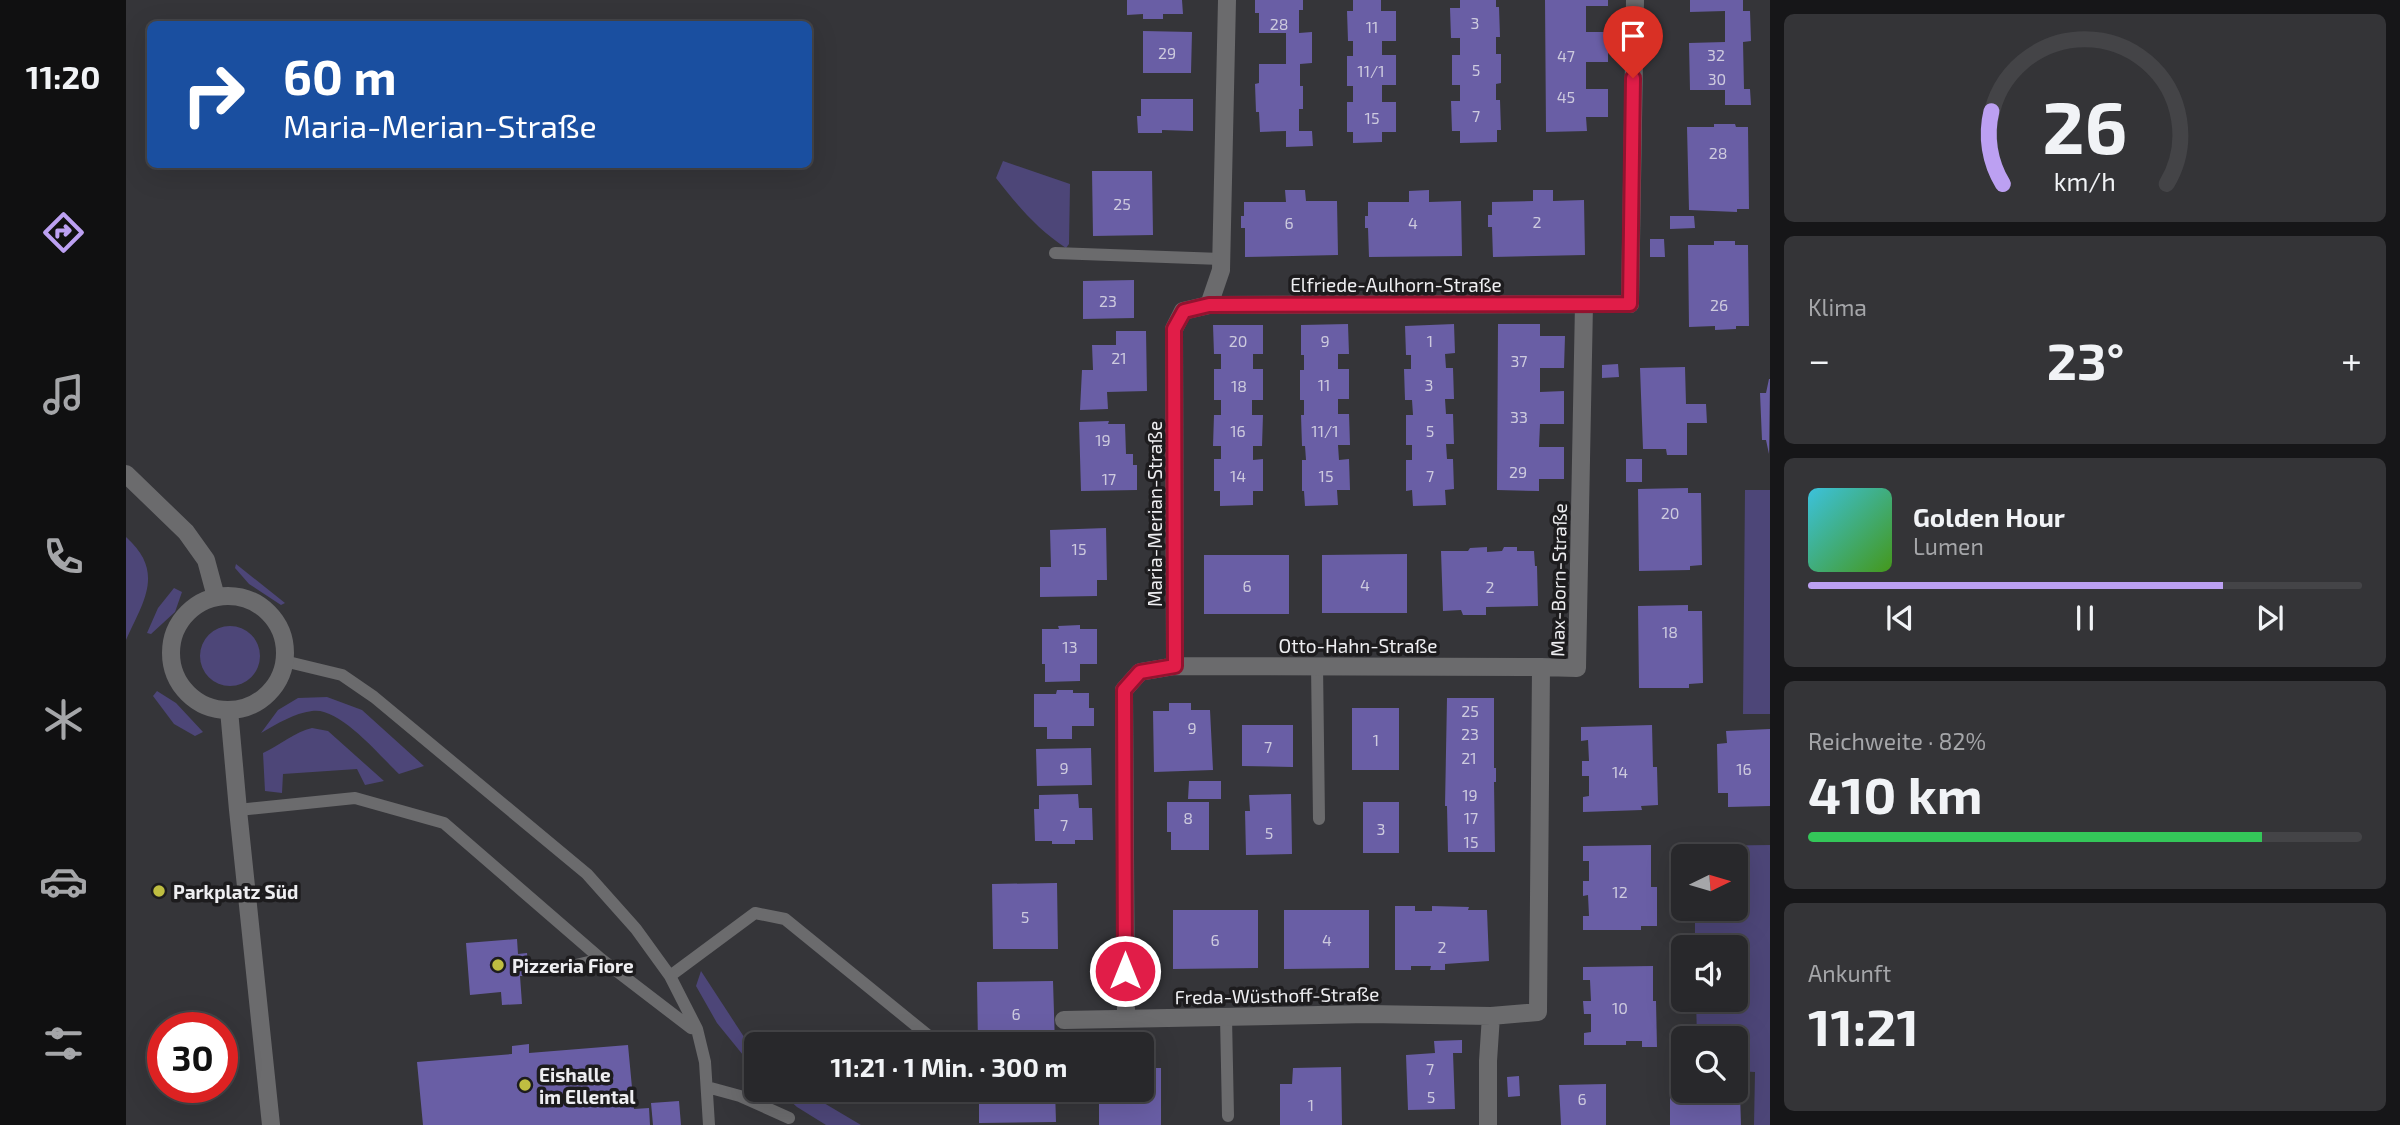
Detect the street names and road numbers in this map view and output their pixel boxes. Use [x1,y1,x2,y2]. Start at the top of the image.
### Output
street label: Elfriede-Aulhorn-Straße [1290,273,1502,296]
street label: Maria-Merian-Straße [1143,421,1166,607]
street label: Max-Born-Straße [1545,503,1571,657]
street label: Otto-Hahn-Straße [1279,634,1437,657]
street label: Freda-Wüsthoff-Straße [1175,982,1379,1008]

